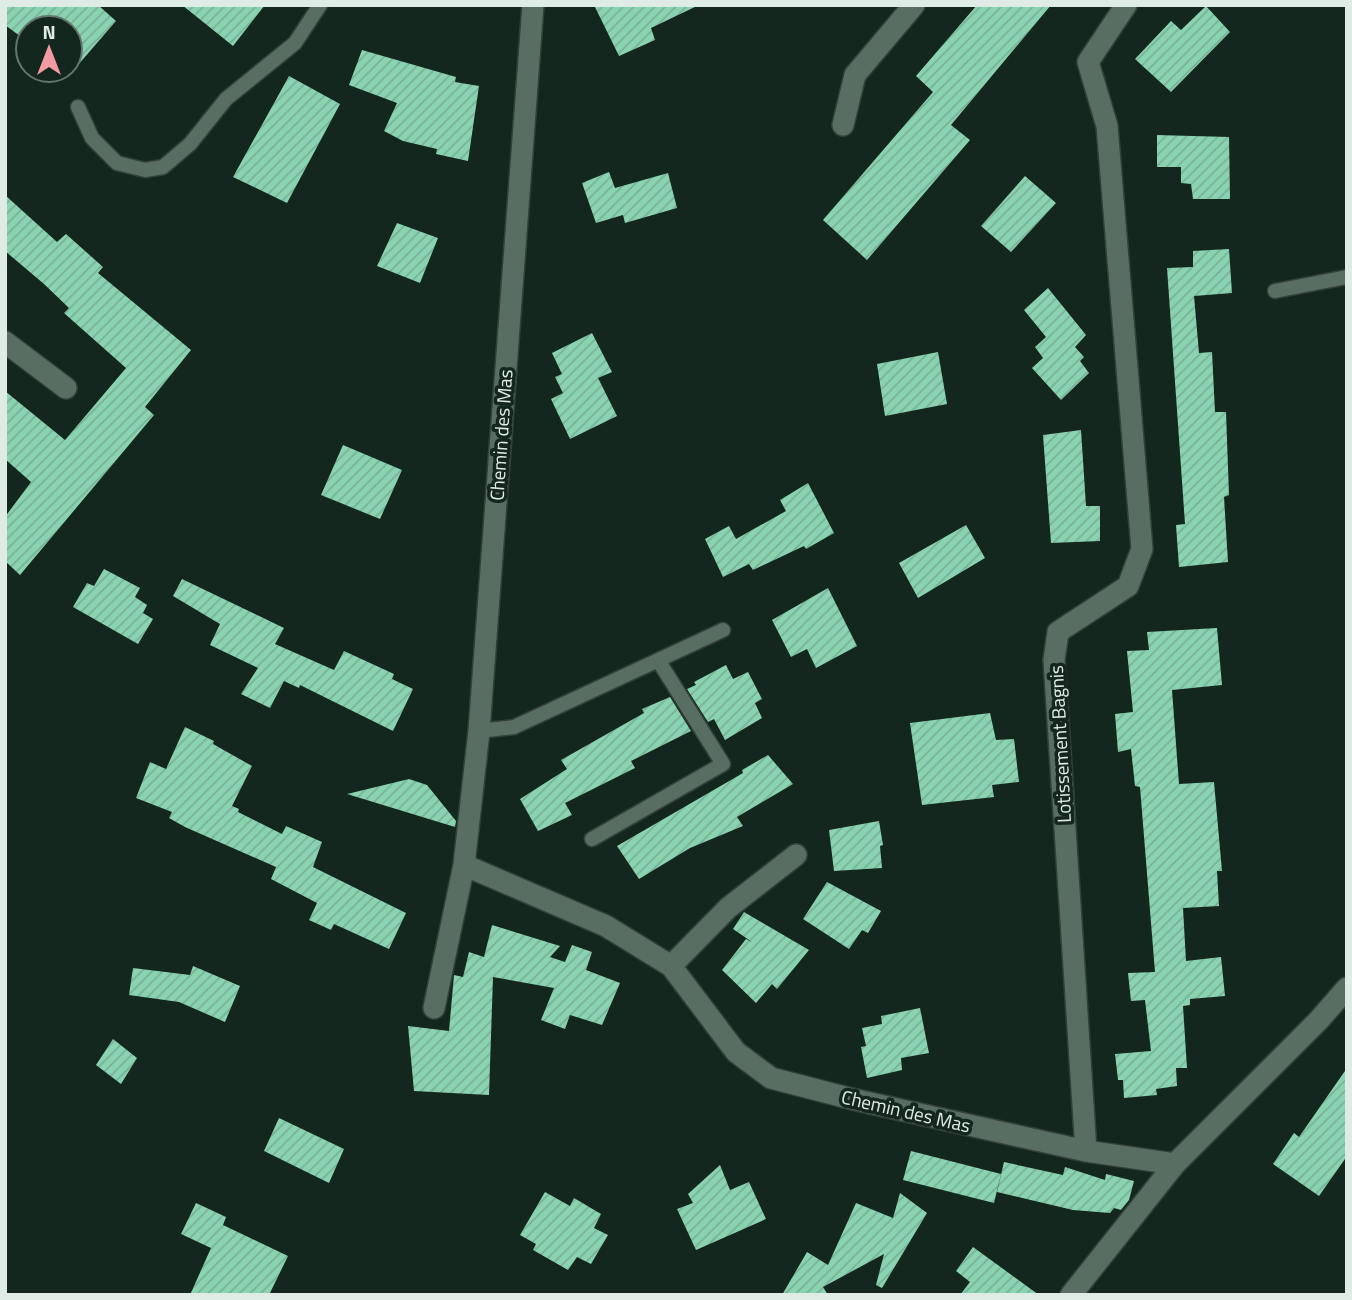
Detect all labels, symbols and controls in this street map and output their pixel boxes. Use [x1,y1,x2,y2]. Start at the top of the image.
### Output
north arrow [14,14,84,84]
text: N [42,17,56,46]
street label: Chemin des Mas [481,368,520,502]
street label: Lotissement Bagnis [1041,664,1078,824]
street label: Chemin des Mas [839,1082,974,1139]

